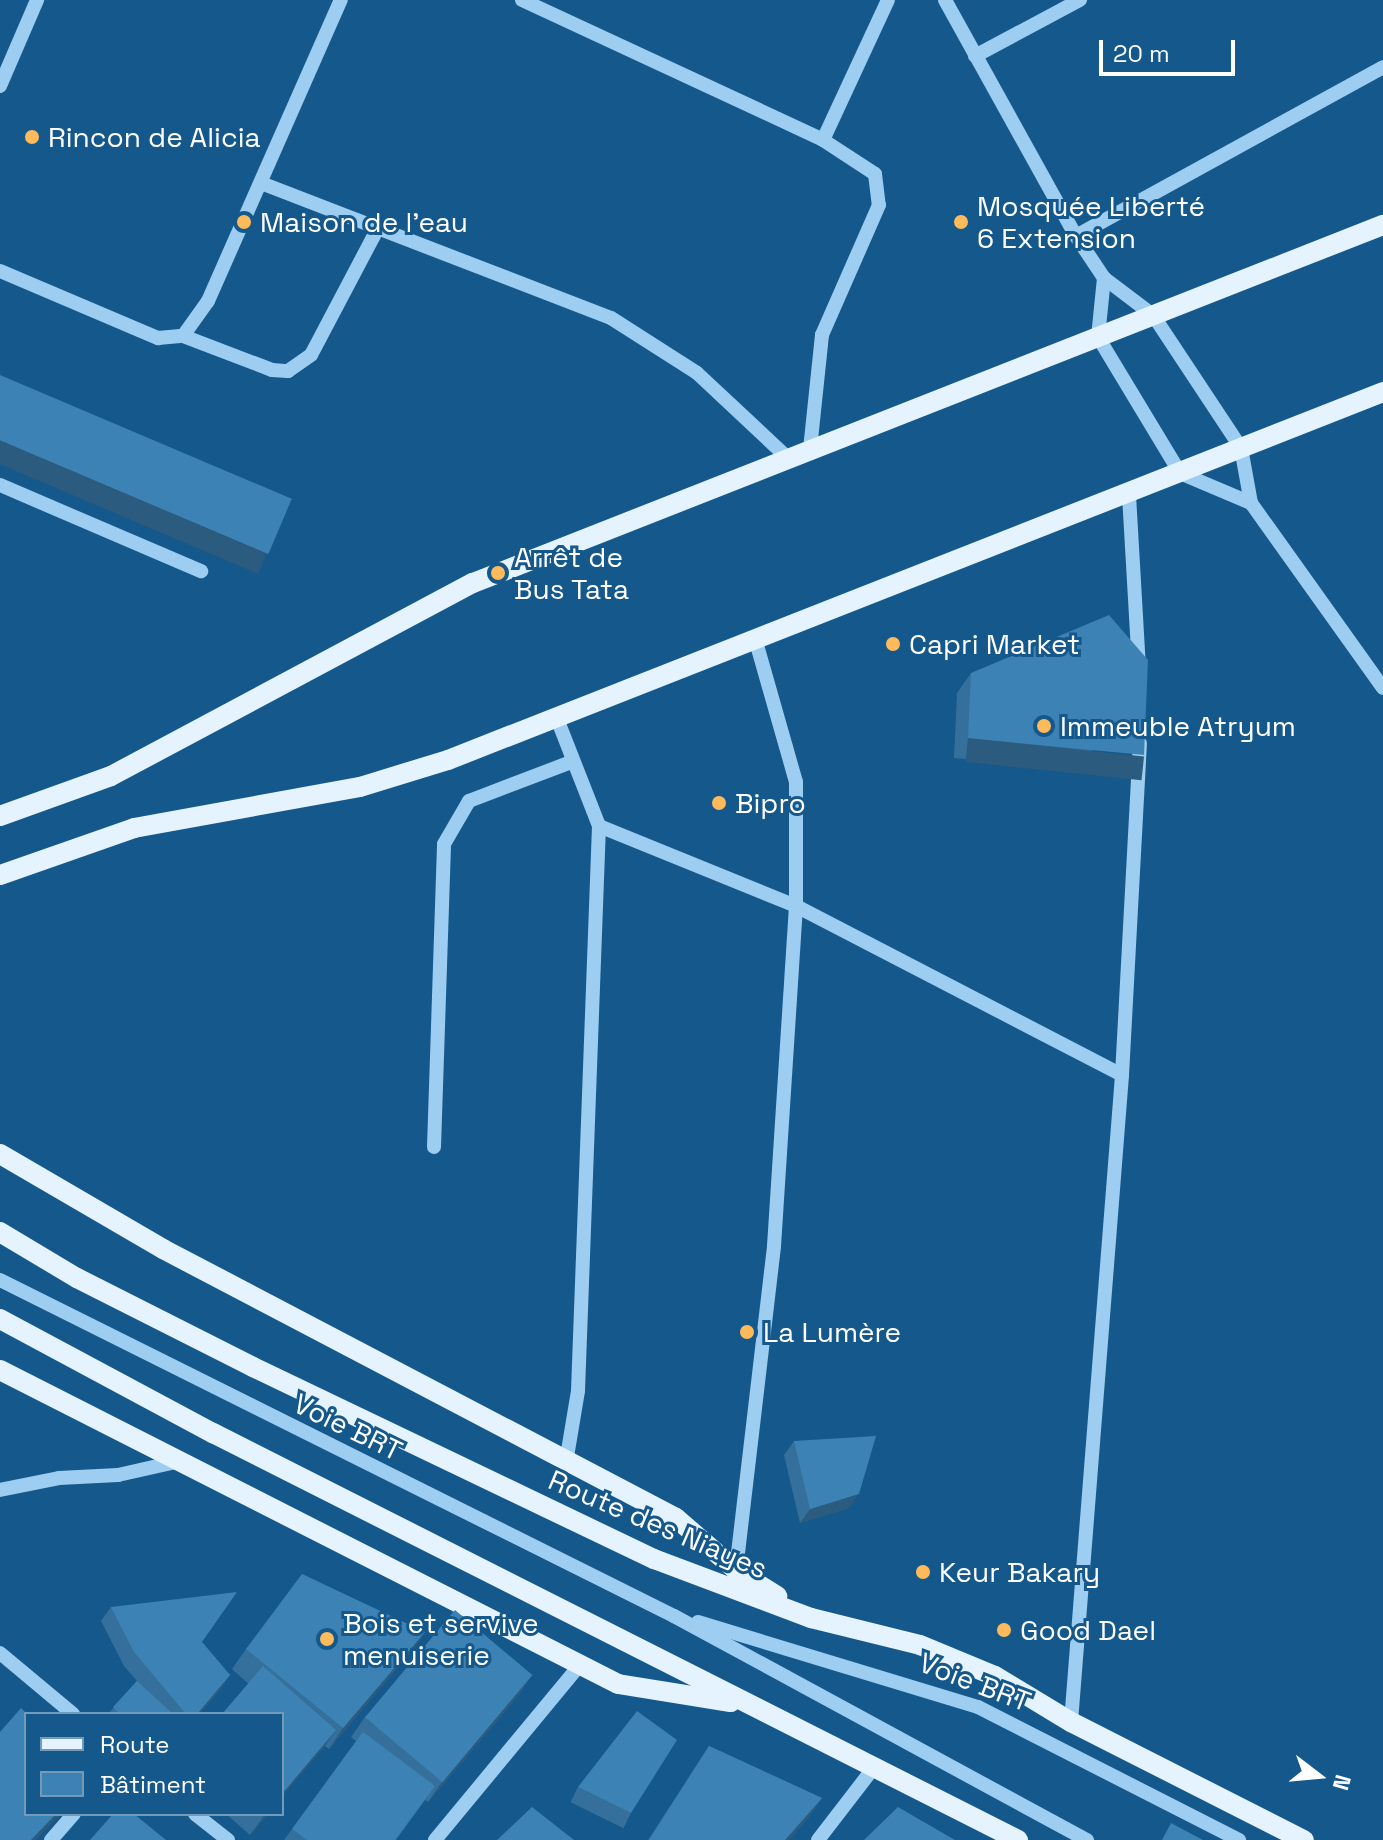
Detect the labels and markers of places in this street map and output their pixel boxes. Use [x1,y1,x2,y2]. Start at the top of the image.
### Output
place label: Rincon de Alicia [48,120,261,154]
marker: Rincon de Alicia [23,128,41,146]
place label: Mosquée Liberté 6 Extension [977,189,1205,255]
place label: Maison de l'eau [260,205,468,239]
marker: Maison de l'eau [235,213,253,231]
marker: Mosquée Liberté 6 Extension [952,213,970,231]
place label: Arrêt de Bus Tata [514,540,630,606]
marker: Arrêt de Bus Tata [489,564,507,582]
place label: Capri Market [909,627,1080,661]
marker: Capri Market [884,635,902,653]
place label: Immeuble Atryum [1060,709,1296,743]
marker: Immeuble Atryum [1035,717,1053,735]
place label: Bipro [735,786,806,820]
marker: Bipro [710,794,728,812]
place label: La Lumère [763,1315,901,1349]
marker: La Lumère [738,1323,756,1341]
place label: Keur Bakary [939,1555,1100,1589]
marker: Keur Bakary [914,1563,932,1581]
place label: Bois et servive menuiserie [343,1606,539,1672]
place label: Good Dael [1020,1613,1156,1647]
marker: Good Dael [995,1621,1013,1639]
marker: Bois et servive menuiserie [318,1630,336,1648]

